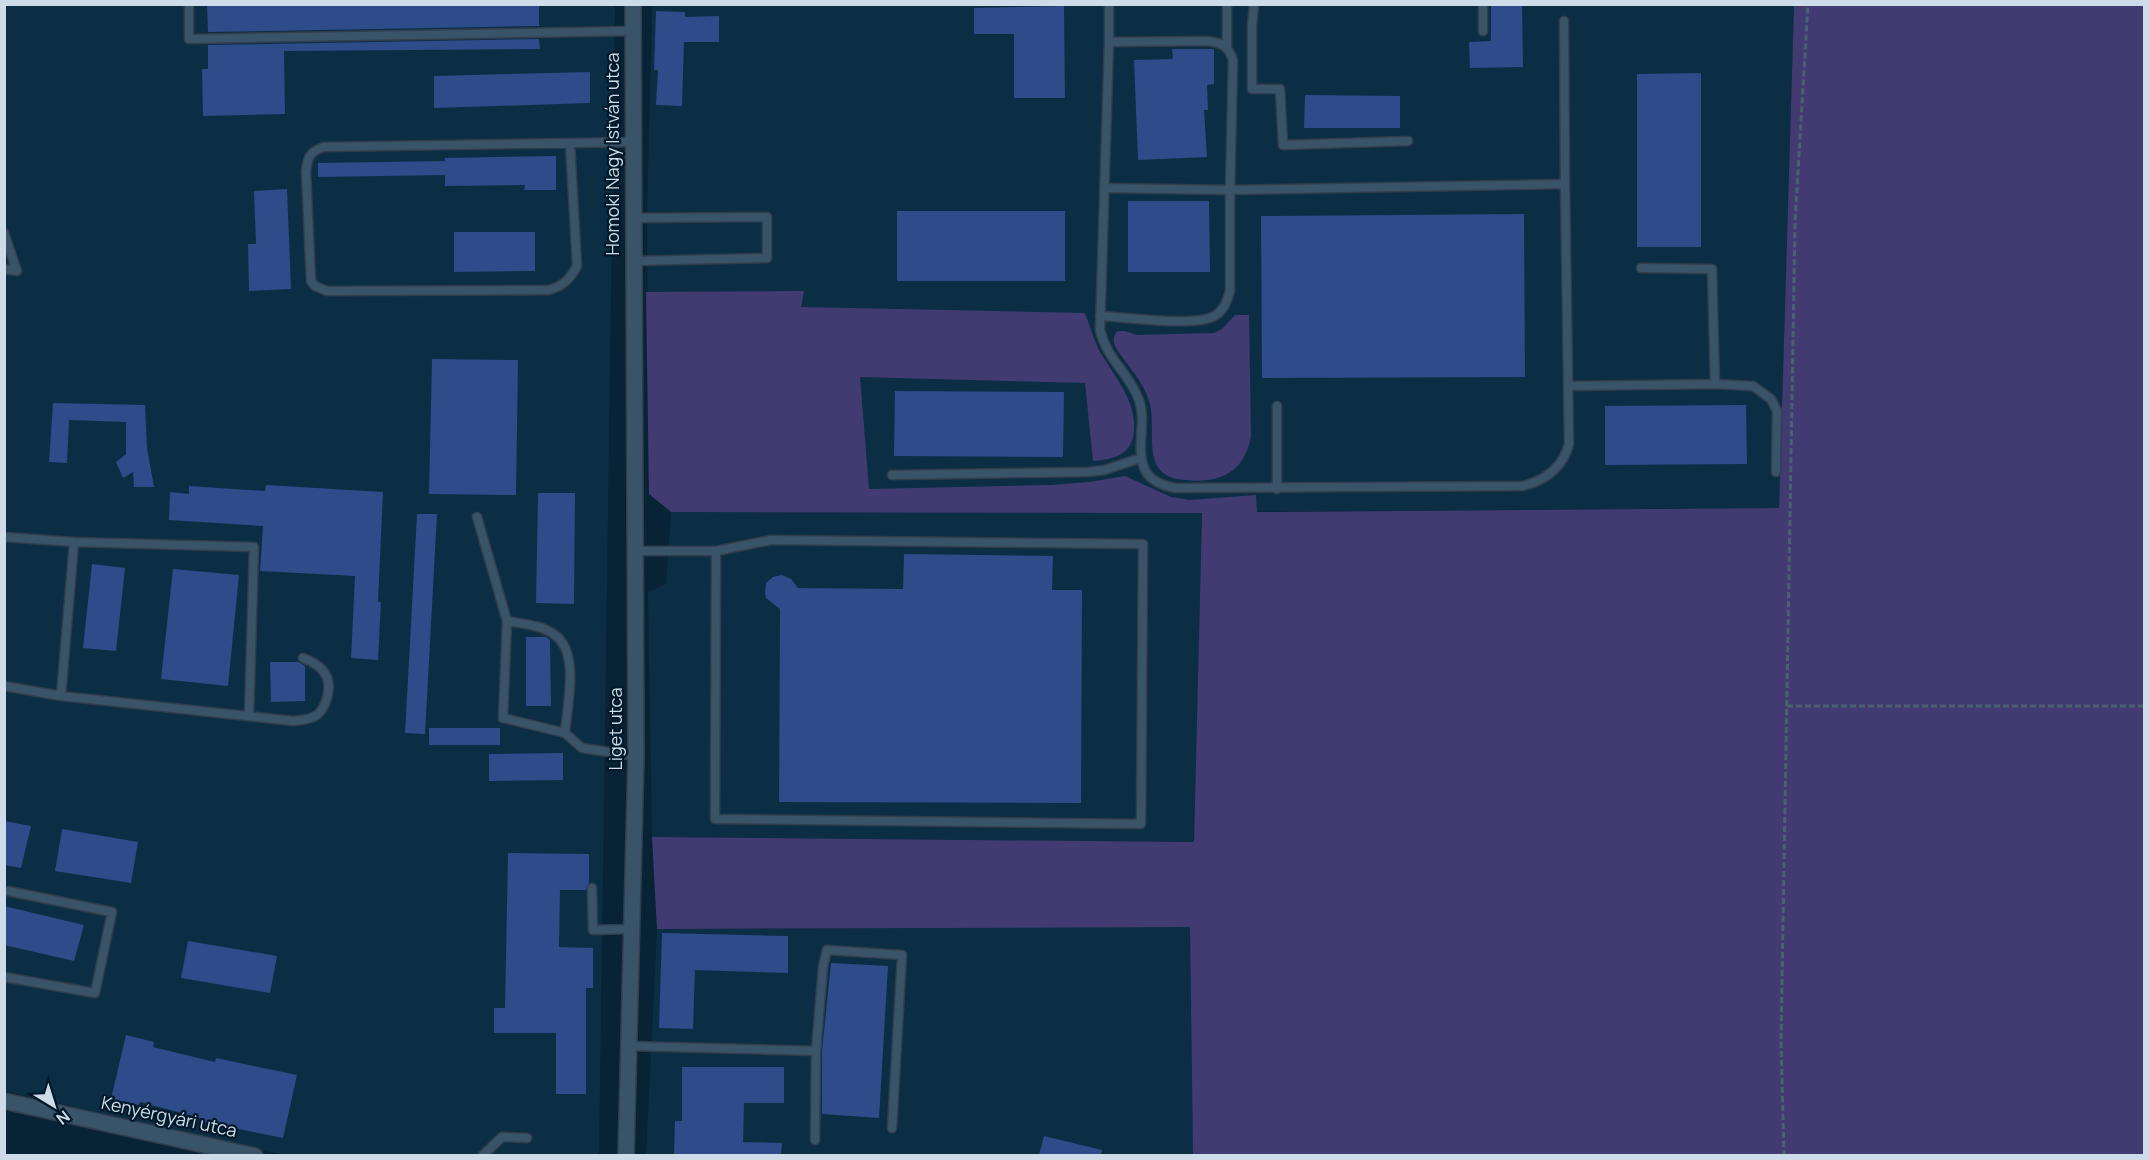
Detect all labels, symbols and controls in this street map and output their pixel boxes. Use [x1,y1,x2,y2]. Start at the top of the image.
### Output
street label: Homoki Nagy István utca [600,53,624,255]
street label: Liget utca [603,688,627,770]
north arrow [24,1076,84,1136]
street label: Kenyérgyári utca [99,1090,239,1142]
text: N [52,1106,75,1130]

